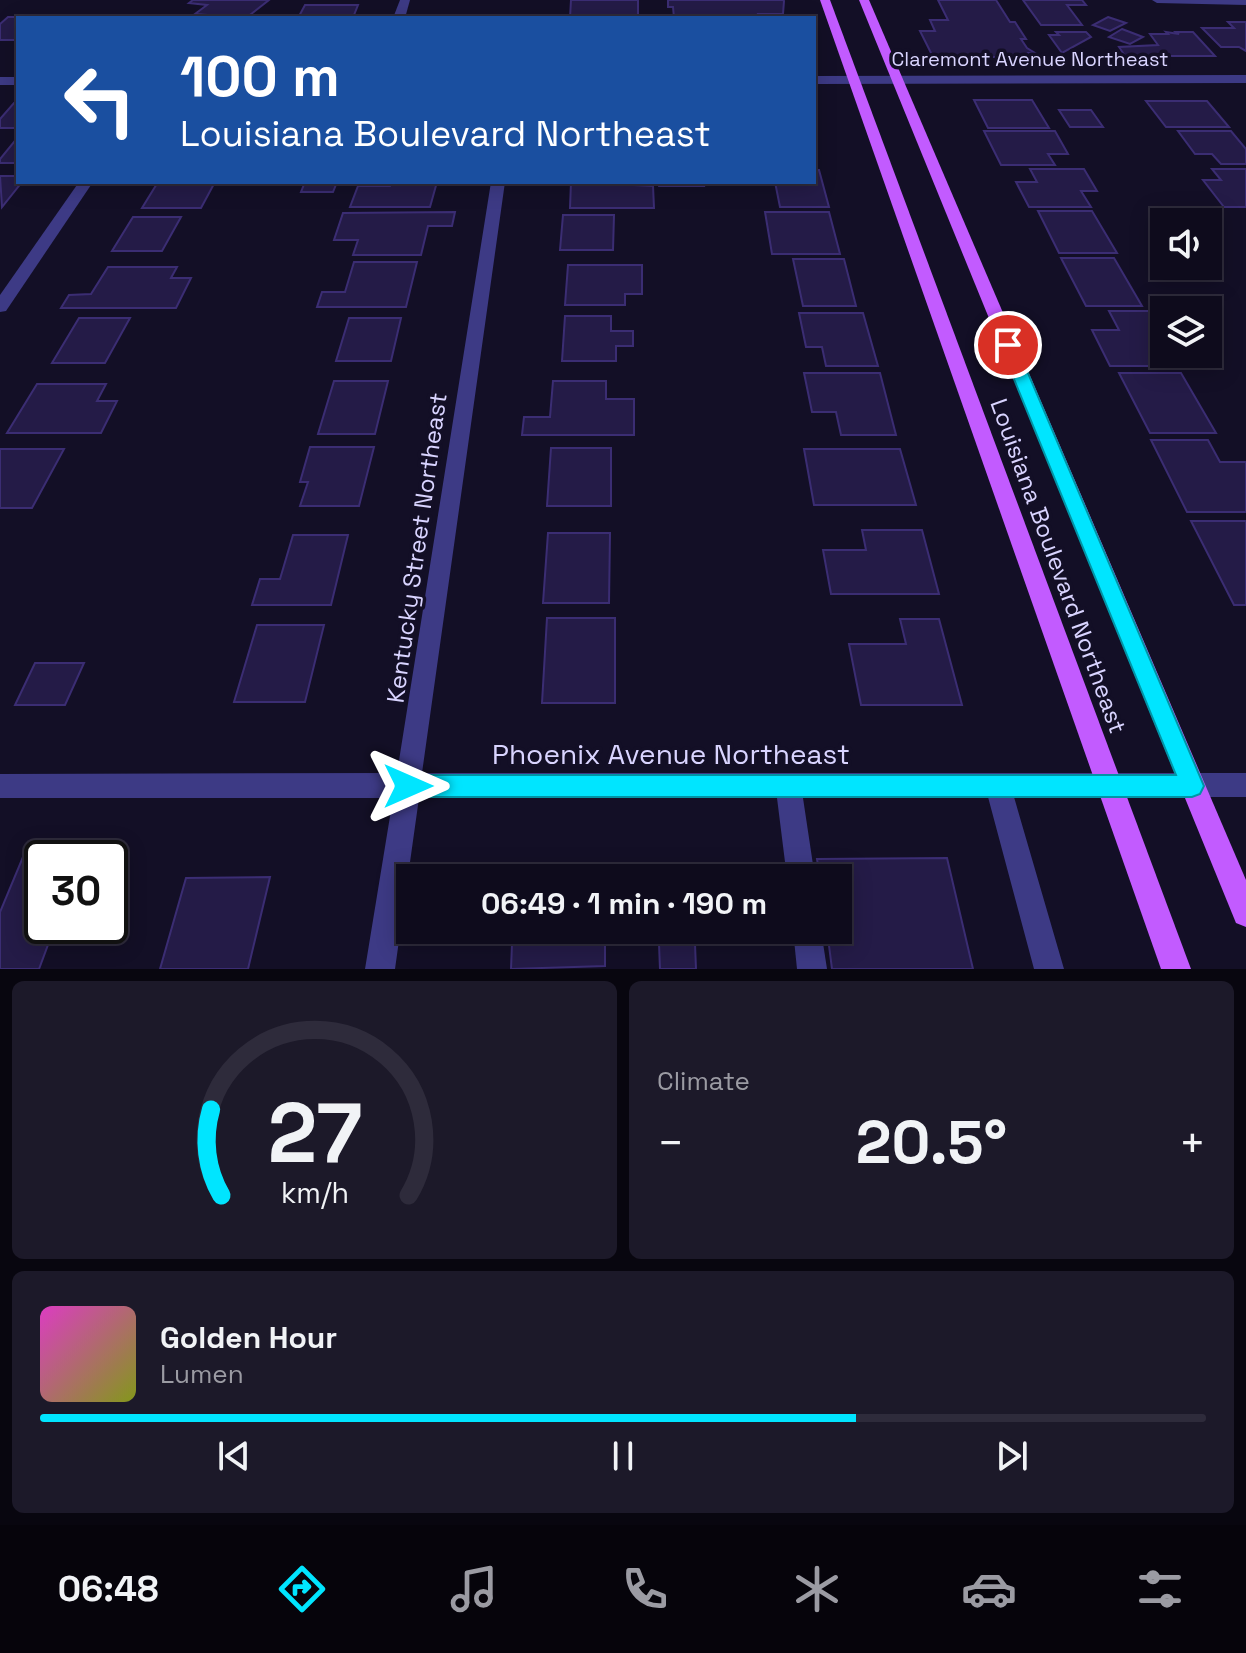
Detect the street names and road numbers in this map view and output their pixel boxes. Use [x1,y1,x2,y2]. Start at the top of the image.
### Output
street label: Claremont Avenue Northeast [891,46,1169,72]
street label: Kentucky Street Northeast [379,391,454,705]
street label: Louisiana Boulevard Northeast [983,394,1134,737]
street label: Phoenix Avenue Northeast [492,736,850,772]

